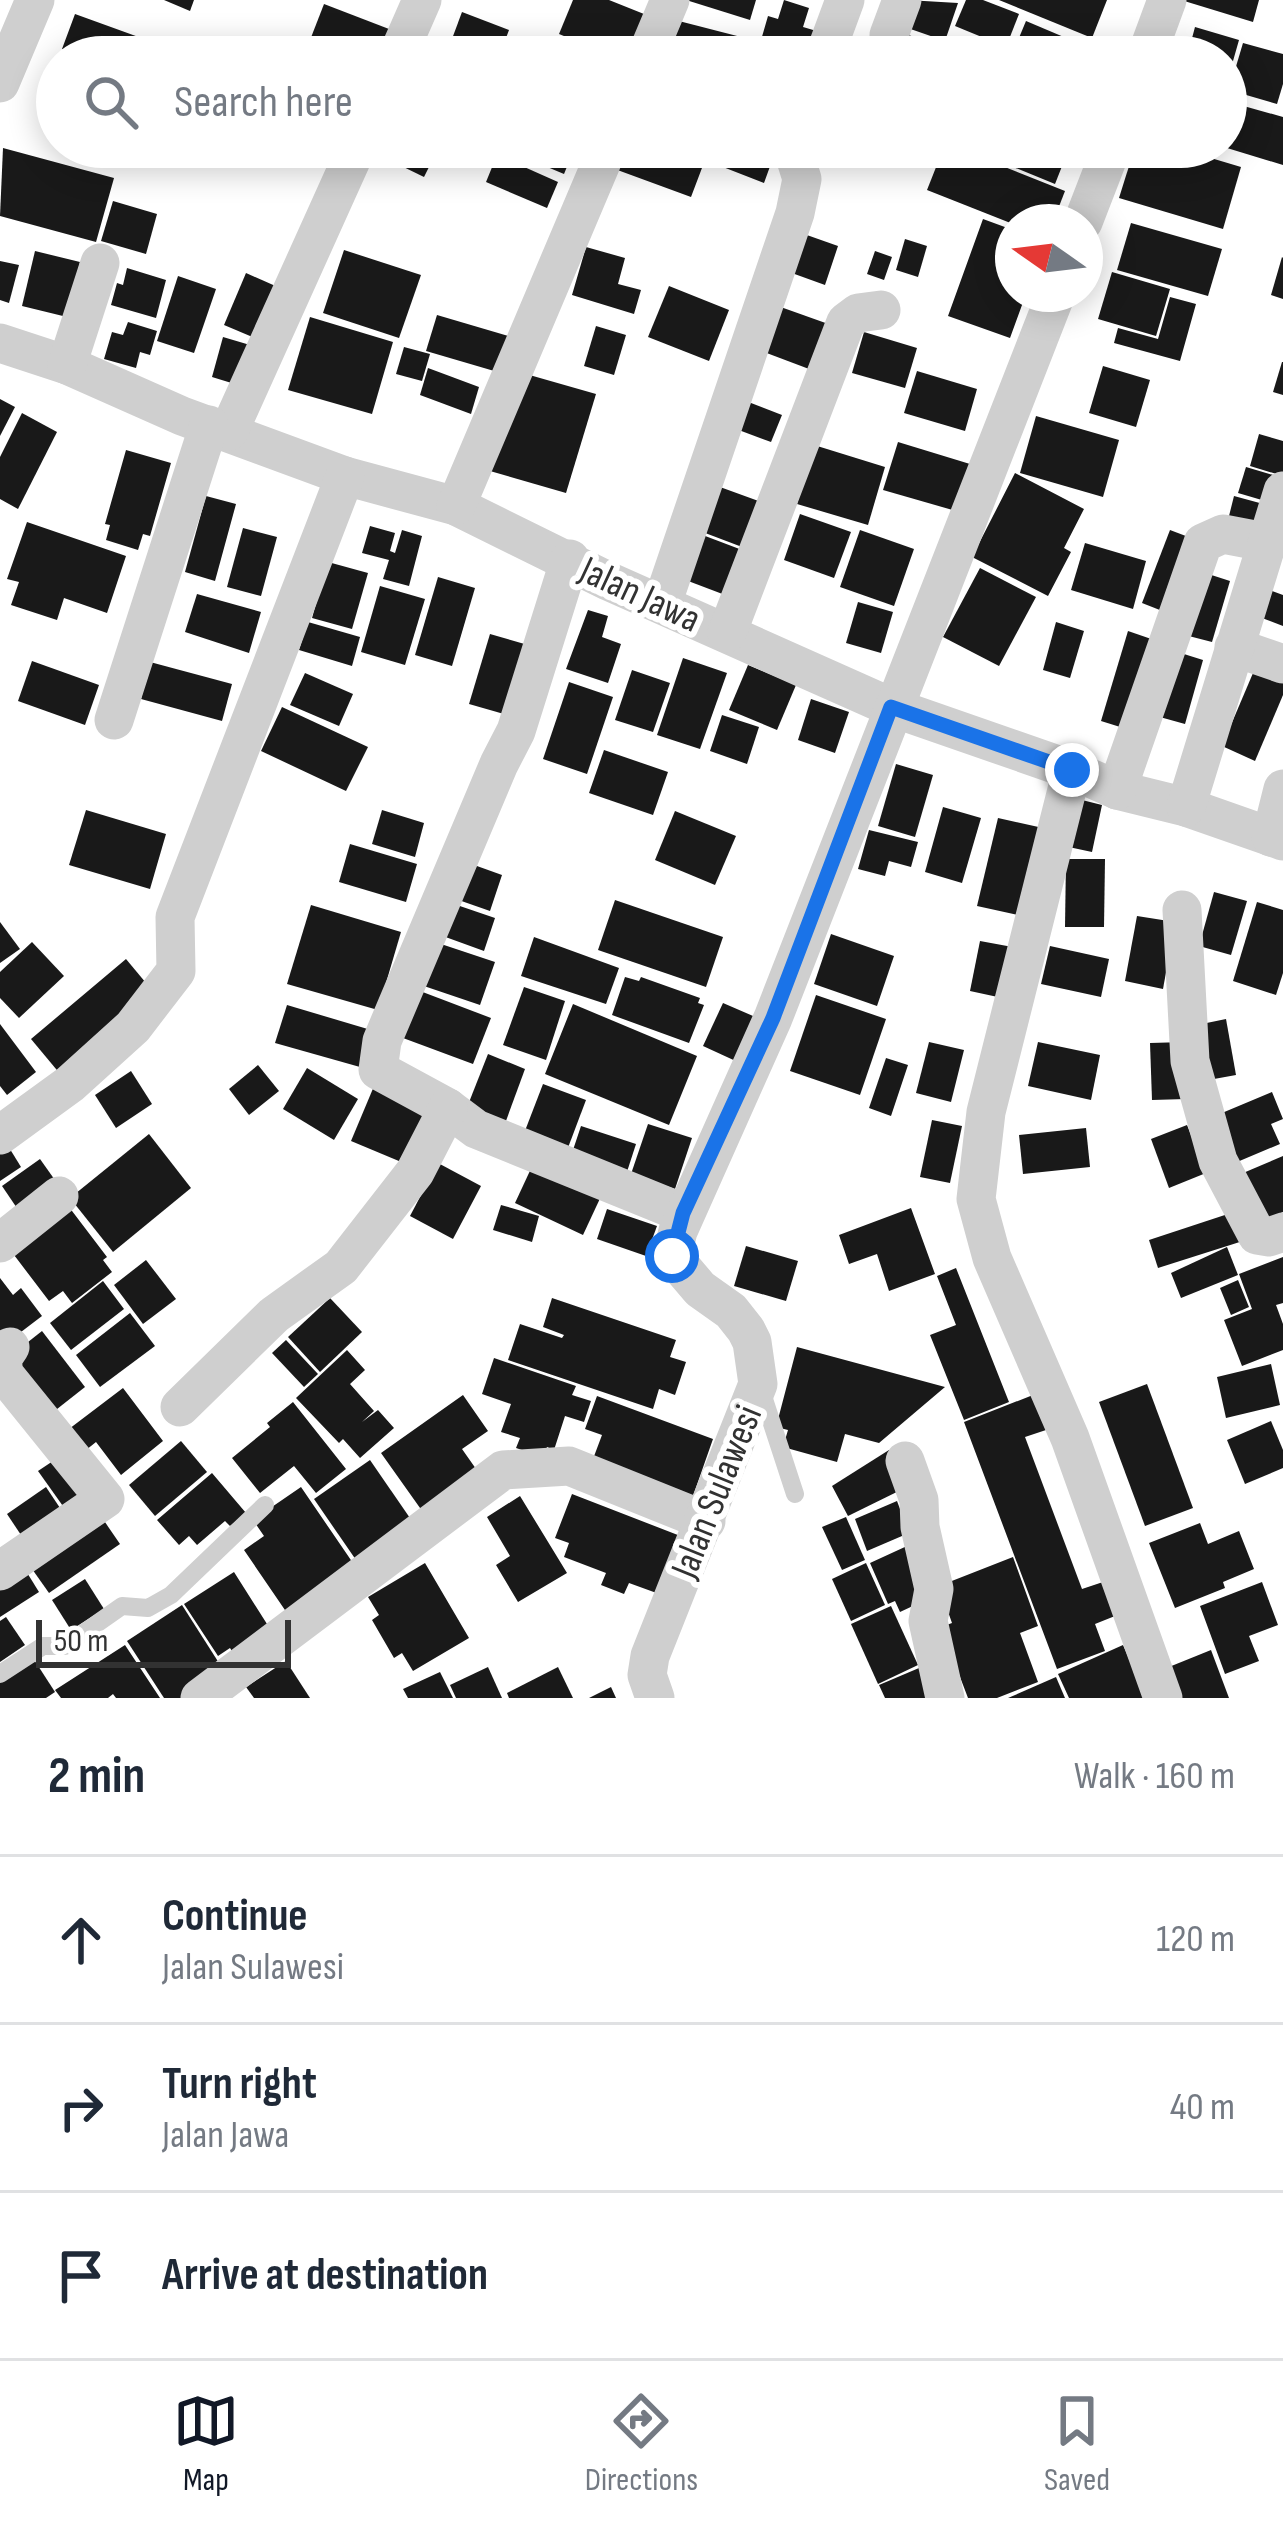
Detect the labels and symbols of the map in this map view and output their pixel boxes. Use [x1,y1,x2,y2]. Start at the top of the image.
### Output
north arrow [995,204,1103,312]
street label: Jalan Jawa [571,547,708,643]
route end [1045,743,1099,797]
route start [645,1229,699,1283]
street label: Jalan Sulawesi [661,1399,773,1586]
scale bar [36,1614,291,1667]

